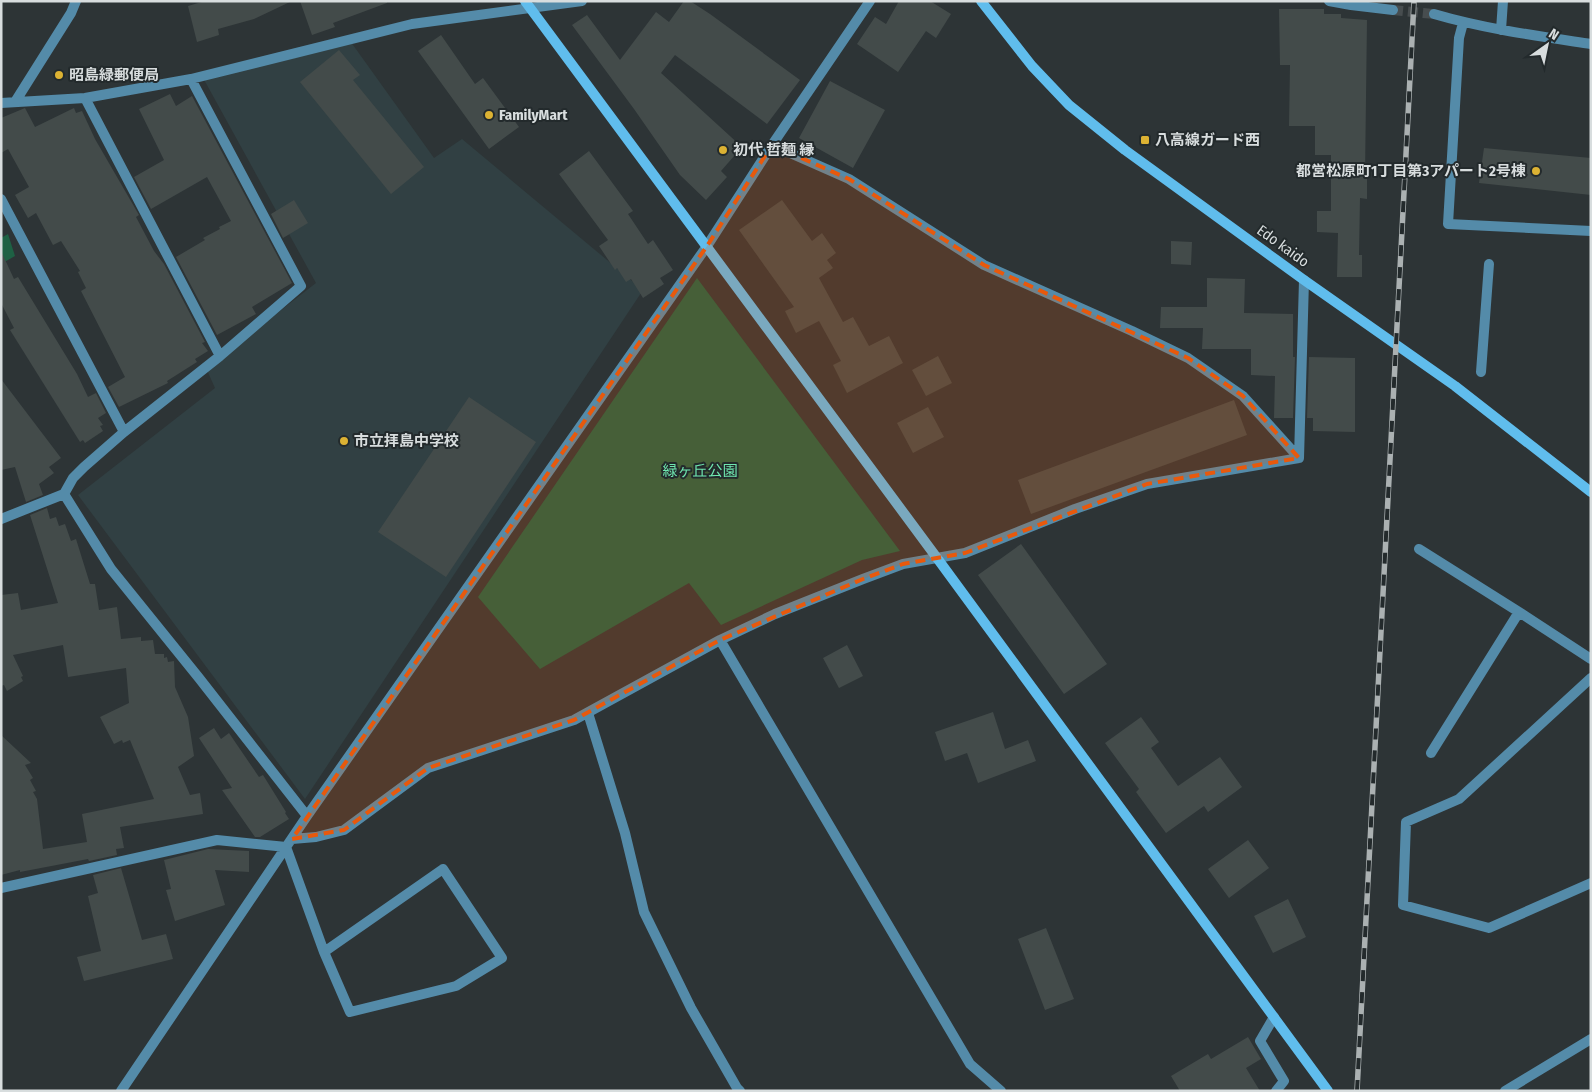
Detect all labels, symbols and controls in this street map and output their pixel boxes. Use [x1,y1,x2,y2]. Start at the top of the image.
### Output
north arrow [1522,20,1572,70]
text: N [1546,25,1562,44]
place label: 昭島緑郵便局 [69,66,159,84]
marker: 昭島緑郵便局 [53,69,65,81]
place label: FamilyMart [499,106,568,124]
marker: FamilyMart [483,109,495,121]
place label: 八高線ガード西 [1155,131,1260,149]
marker: 八高線ガード西 [1139,134,1151,146]
place label: 初代 哲麺 縁 [733,141,814,159]
marker: 初代 哲麺 縁 [717,144,729,156]
place label: 都営松原町1丁目第3アパート2号棟 [1296,162,1526,180]
marker: 都営松原町1丁目第3アパート2号棟 [1530,165,1542,177]
street label: Edo kaido [1253,221,1313,271]
place label: 市立拝島中学校 [354,432,459,450]
marker: 市立拝島中学校 [338,435,350,447]
park label: 緑ヶ丘公園 [662,462,738,480]

